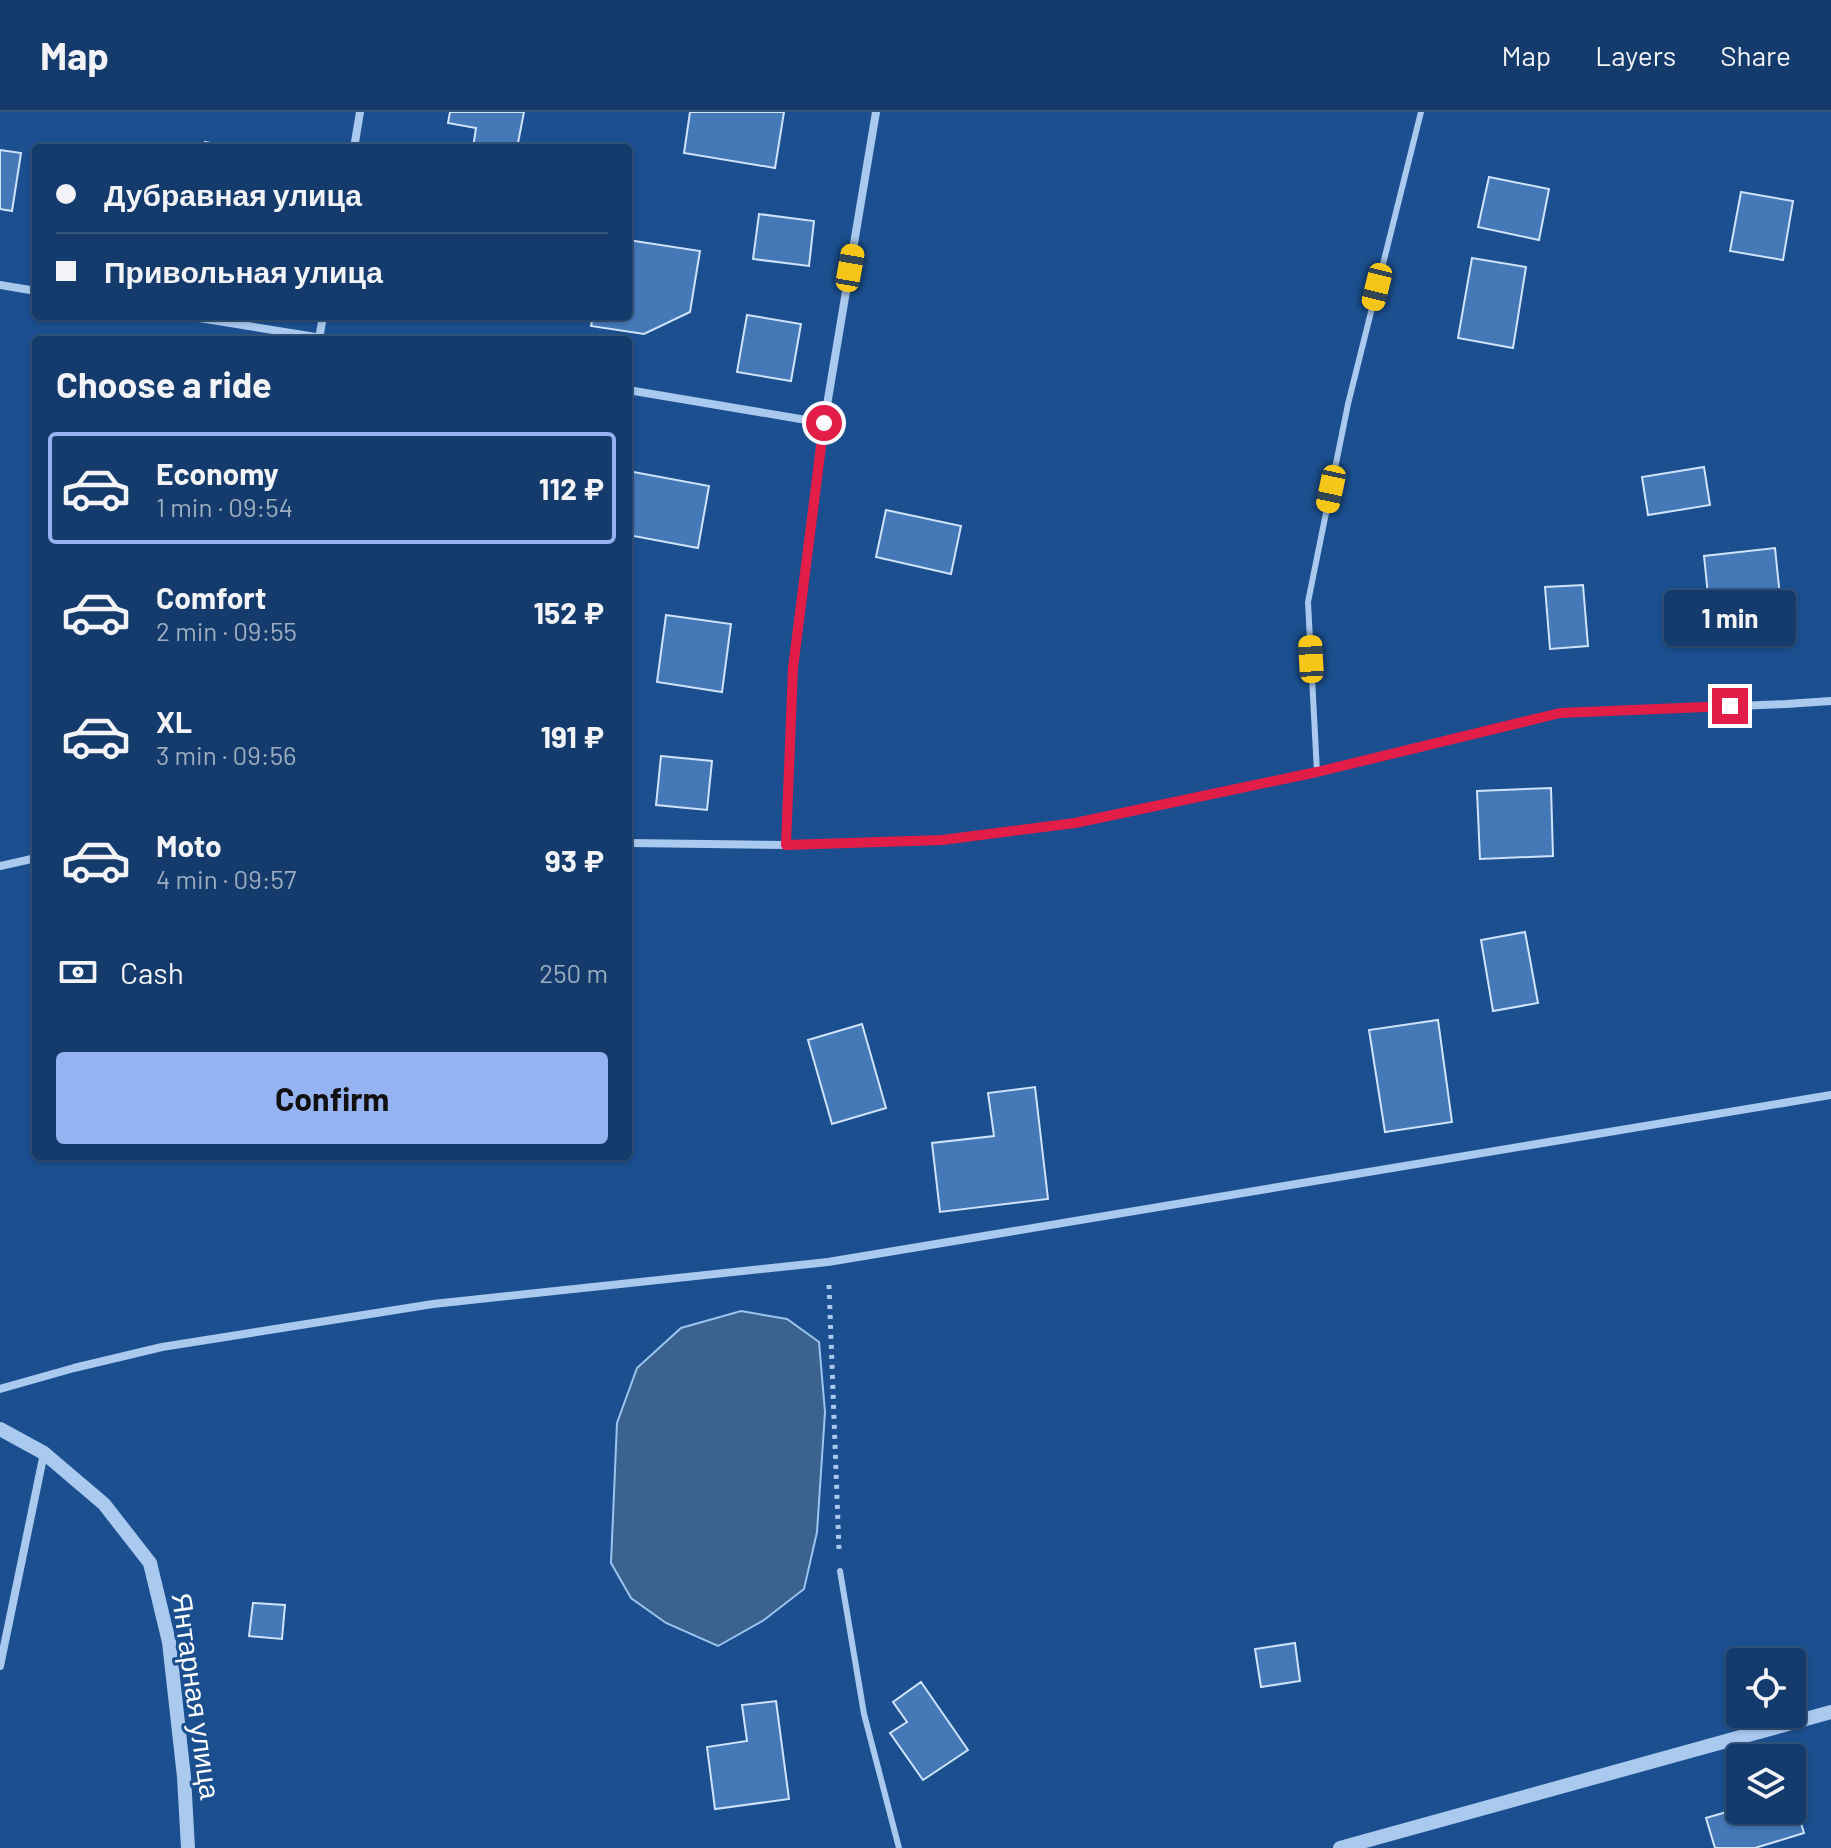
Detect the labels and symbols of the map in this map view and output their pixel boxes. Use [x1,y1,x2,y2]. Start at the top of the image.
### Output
car [834,242,866,294]
car [1360,261,1394,313]
route start [806,405,842,441]
car [1314,463,1348,515]
callout: 1 min [1664,590,1796,646]
car [1298,634,1324,684]
route end [1712,688,1748,724]
street label: Янтарная улица [166,1590,228,1802]

